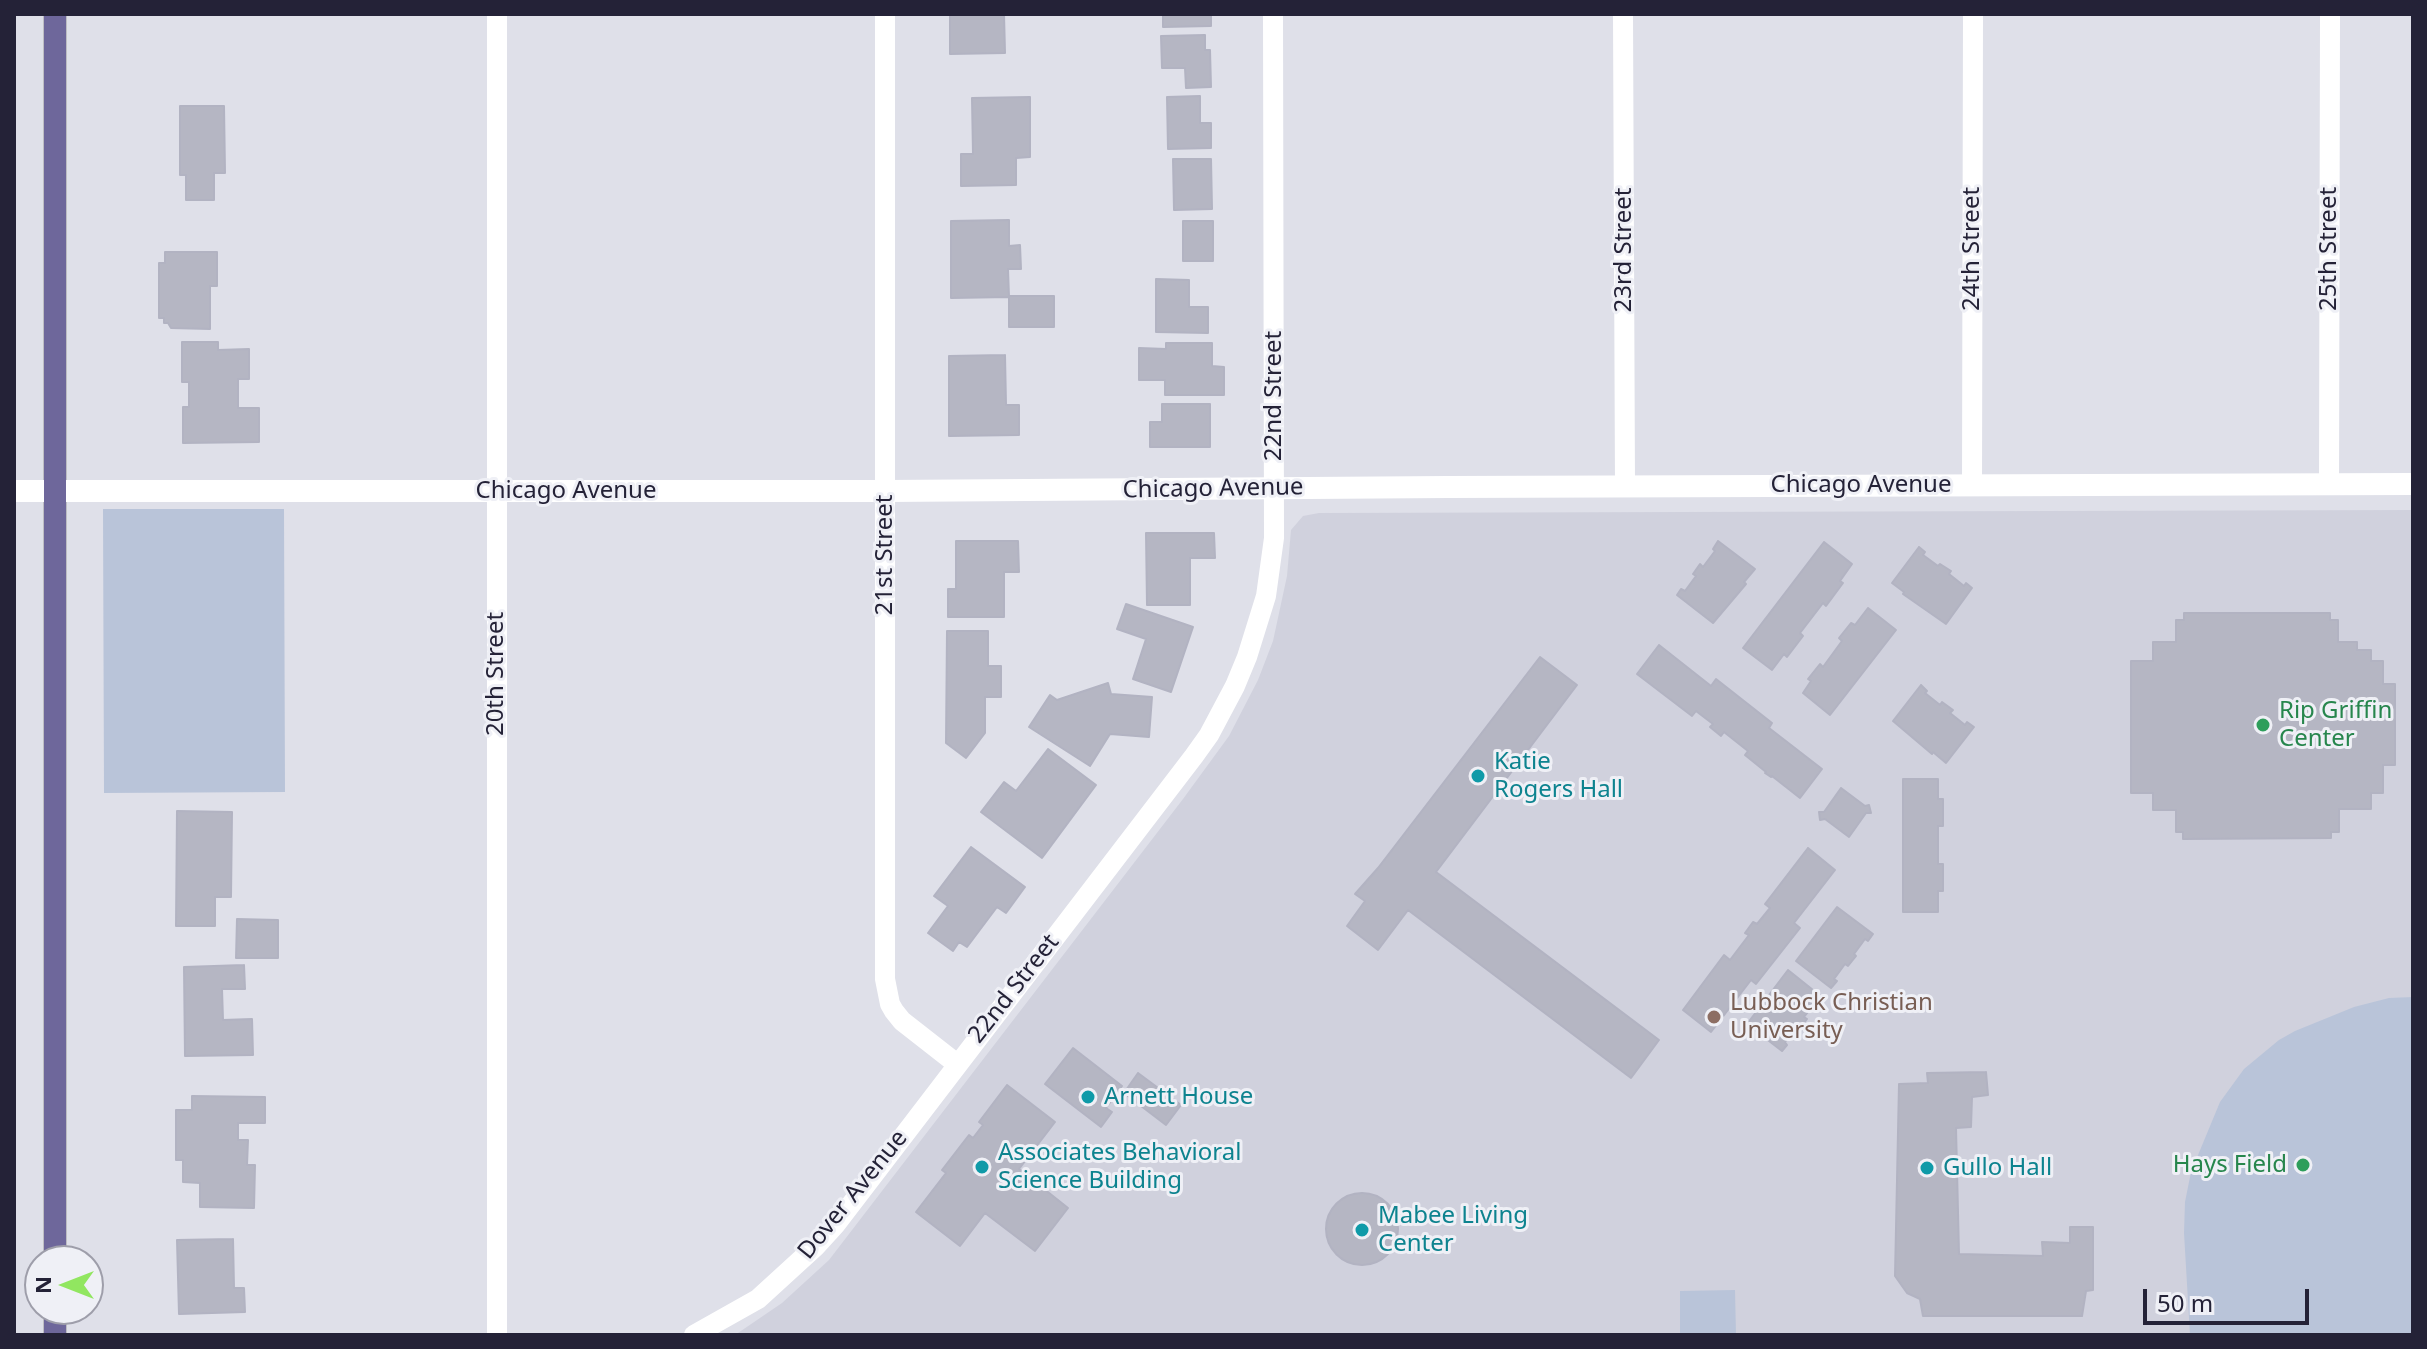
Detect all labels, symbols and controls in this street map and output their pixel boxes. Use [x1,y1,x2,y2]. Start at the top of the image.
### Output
street label: 24th Street [1958,187,1986,311]
street label: 25th Street [2315,187,2343,311]
street label: 23rd Street [1610,188,1638,312]
street label: 22nd Street [1260,331,1288,461]
street label: Chicago Avenue [1771,471,1951,499]
street label: Chicago Avenue [1122,473,1304,505]
street label: Chicago Avenue [476,477,656,505]
street label: 21st Street [871,495,899,615]
street label: 20th Street [482,612,510,736]
place label: Rip Griffin Center [2279,697,2392,753]
marker: Rip Griffin Center [2254,716,2272,734]
place label: Katie Rogers Hall [1494,748,1623,804]
marker: Katie Rogers Hall [1469,767,1487,785]
street label: 22nd Street [963,929,1065,1049]
place label: Lubbock Christian University [1730,989,1933,1045]
marker: Lubbock Christian University [1705,1008,1723,1026]
place label: Arnett House [1104,1083,1253,1111]
marker: Arnett House [1079,1088,1097,1106]
street label: Dover Avenue [792,1125,914,1265]
place label: Associates Behavioral Science Building [998,1139,1241,1195]
place label: Hays Field [2173,1151,2287,1179]
place label: Gullo Hall [1943,1154,2052,1182]
marker: Hays Field [2294,1156,2312,1174]
marker: Associates Behavioral Science Building [973,1158,991,1176]
marker: Gullo Hall [1918,1159,1936,1177]
place label: Mabee Living Center [1378,1202,1528,1258]
marker: Mabee Living Center [1353,1221,1371,1239]
north arrow [24,1245,104,1325]
scale bar [2147,1273,2313,1323]
text: N [27,1276,57,1294]
text: 50 m [2157,1286,2213,1319]

